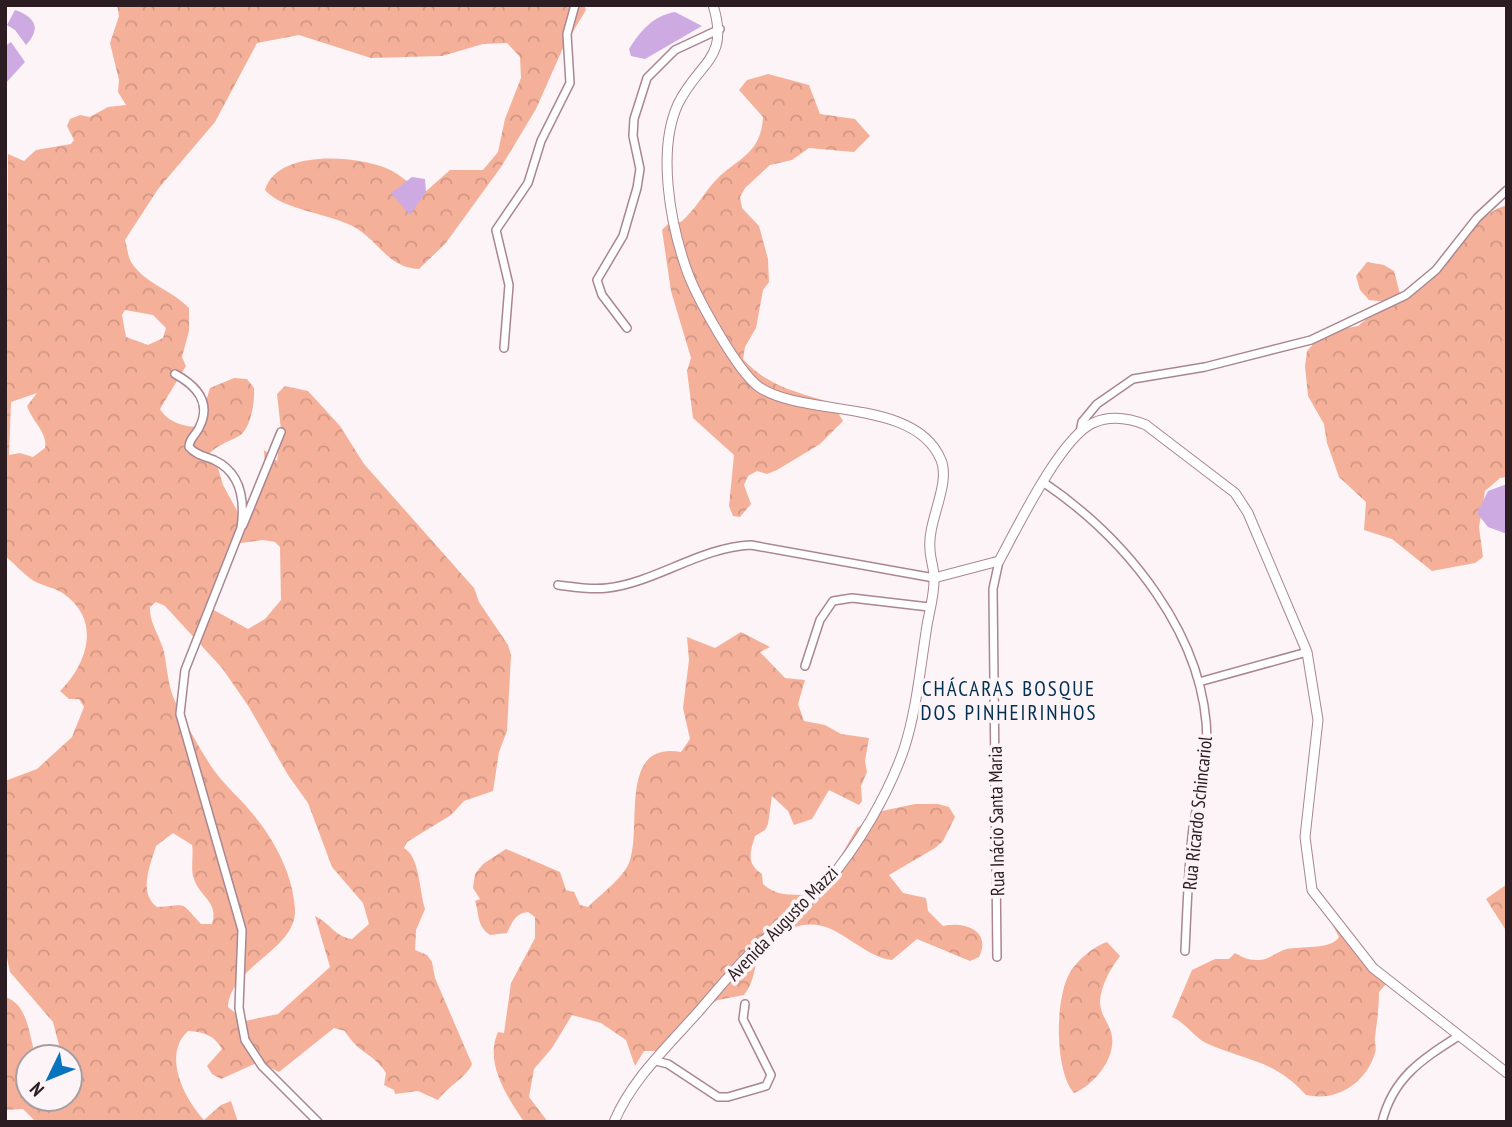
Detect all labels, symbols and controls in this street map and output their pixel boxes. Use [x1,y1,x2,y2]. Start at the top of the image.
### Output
district label: CHÁCARAS BOSQUE DOS PINHEIRINHOS [921,675,1097,726]
street label: Rua Ricardo Schincariol [1177,734,1217,891]
street label: Rua Inácio Santa Maria [983,746,1009,896]
street label: Avenida Augusto Mazzi [721,861,843,985]
north arrow [14,1043,84,1113]
text: N [24,1078,49,1102]

